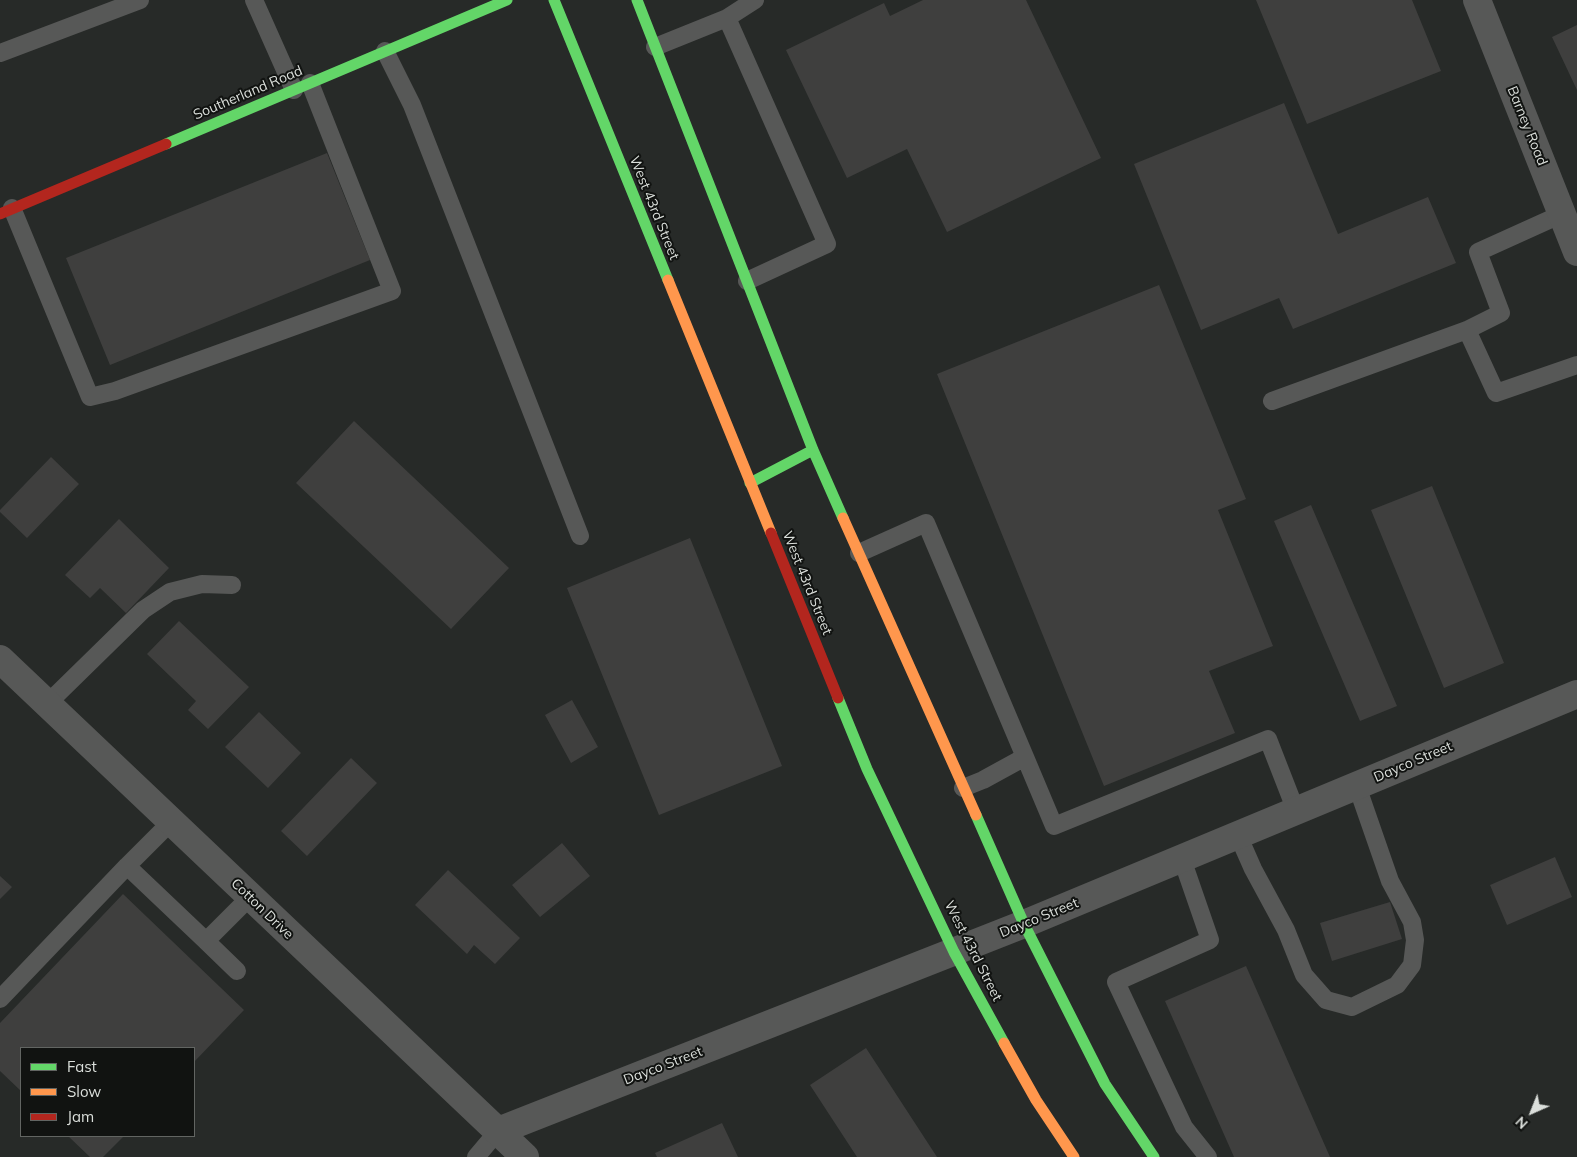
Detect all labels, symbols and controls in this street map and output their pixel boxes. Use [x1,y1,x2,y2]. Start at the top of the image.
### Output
street label: Southerland Road [191,62,305,124]
street label: Barney Road [1503,84,1551,168]
street label: West 43rd Street [626,154,682,262]
street label: West 43rd Street [779,529,835,637]
street label: Dayco Street [1371,738,1455,786]
street label: Cotton Drive [227,875,297,943]
street label: Dayco Street [997,895,1081,941]
street label: West 43rd Street [940,898,1006,1004]
street label: Dayco Street [621,1043,705,1089]
legend [20,1047,195,1137]
text: Fast [67,1057,97,1076]
text: Slow [67,1082,101,1101]
north arrow [1507,1087,1557,1137]
text: Jam [67,1107,94,1126]
text: N [1512,1113,1532,1133]

